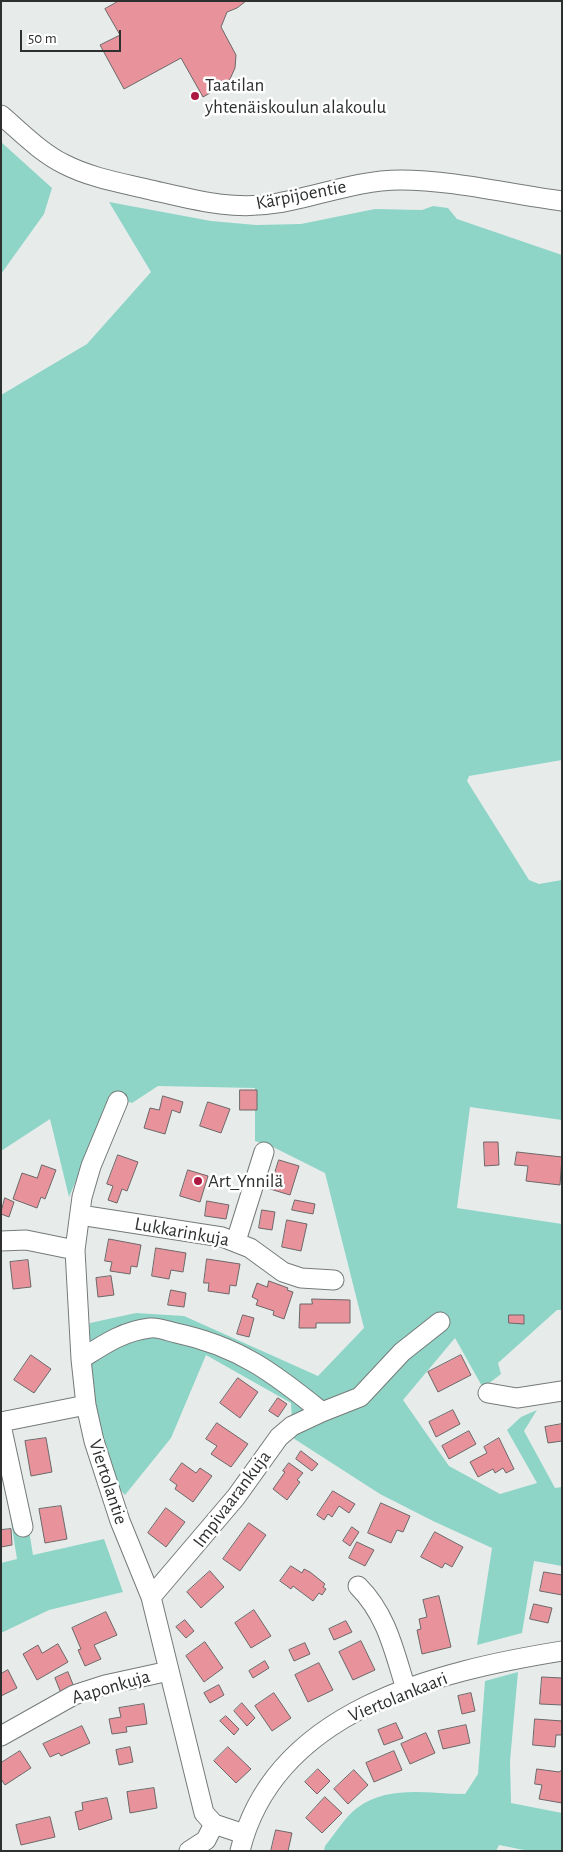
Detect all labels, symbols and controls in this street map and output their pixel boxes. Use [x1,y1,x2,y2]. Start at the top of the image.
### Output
scale bar [22,20,124,52]
text: 50 m [28,31,57,46]
place label: Taatilan yhtenäiskoulun alakoulu [205,74,386,118]
marker: Taatilan yhtenäiskoulun alakoulu [189,90,201,102]
street label: Kärpijoentie [254,175,348,215]
place label: Art_Ynnilä [208,1170,283,1192]
marker: Art_Ynnilä [192,1175,204,1187]
street label: Lukkarinkuja [133,1212,231,1252]
street label: Viertolantie [84,1437,132,1527]
street label: Impivaarankuja [188,1446,276,1552]
street label: Aaponkuja [69,1665,153,1709]
street label: Viertolankaari [345,1667,451,1727]

